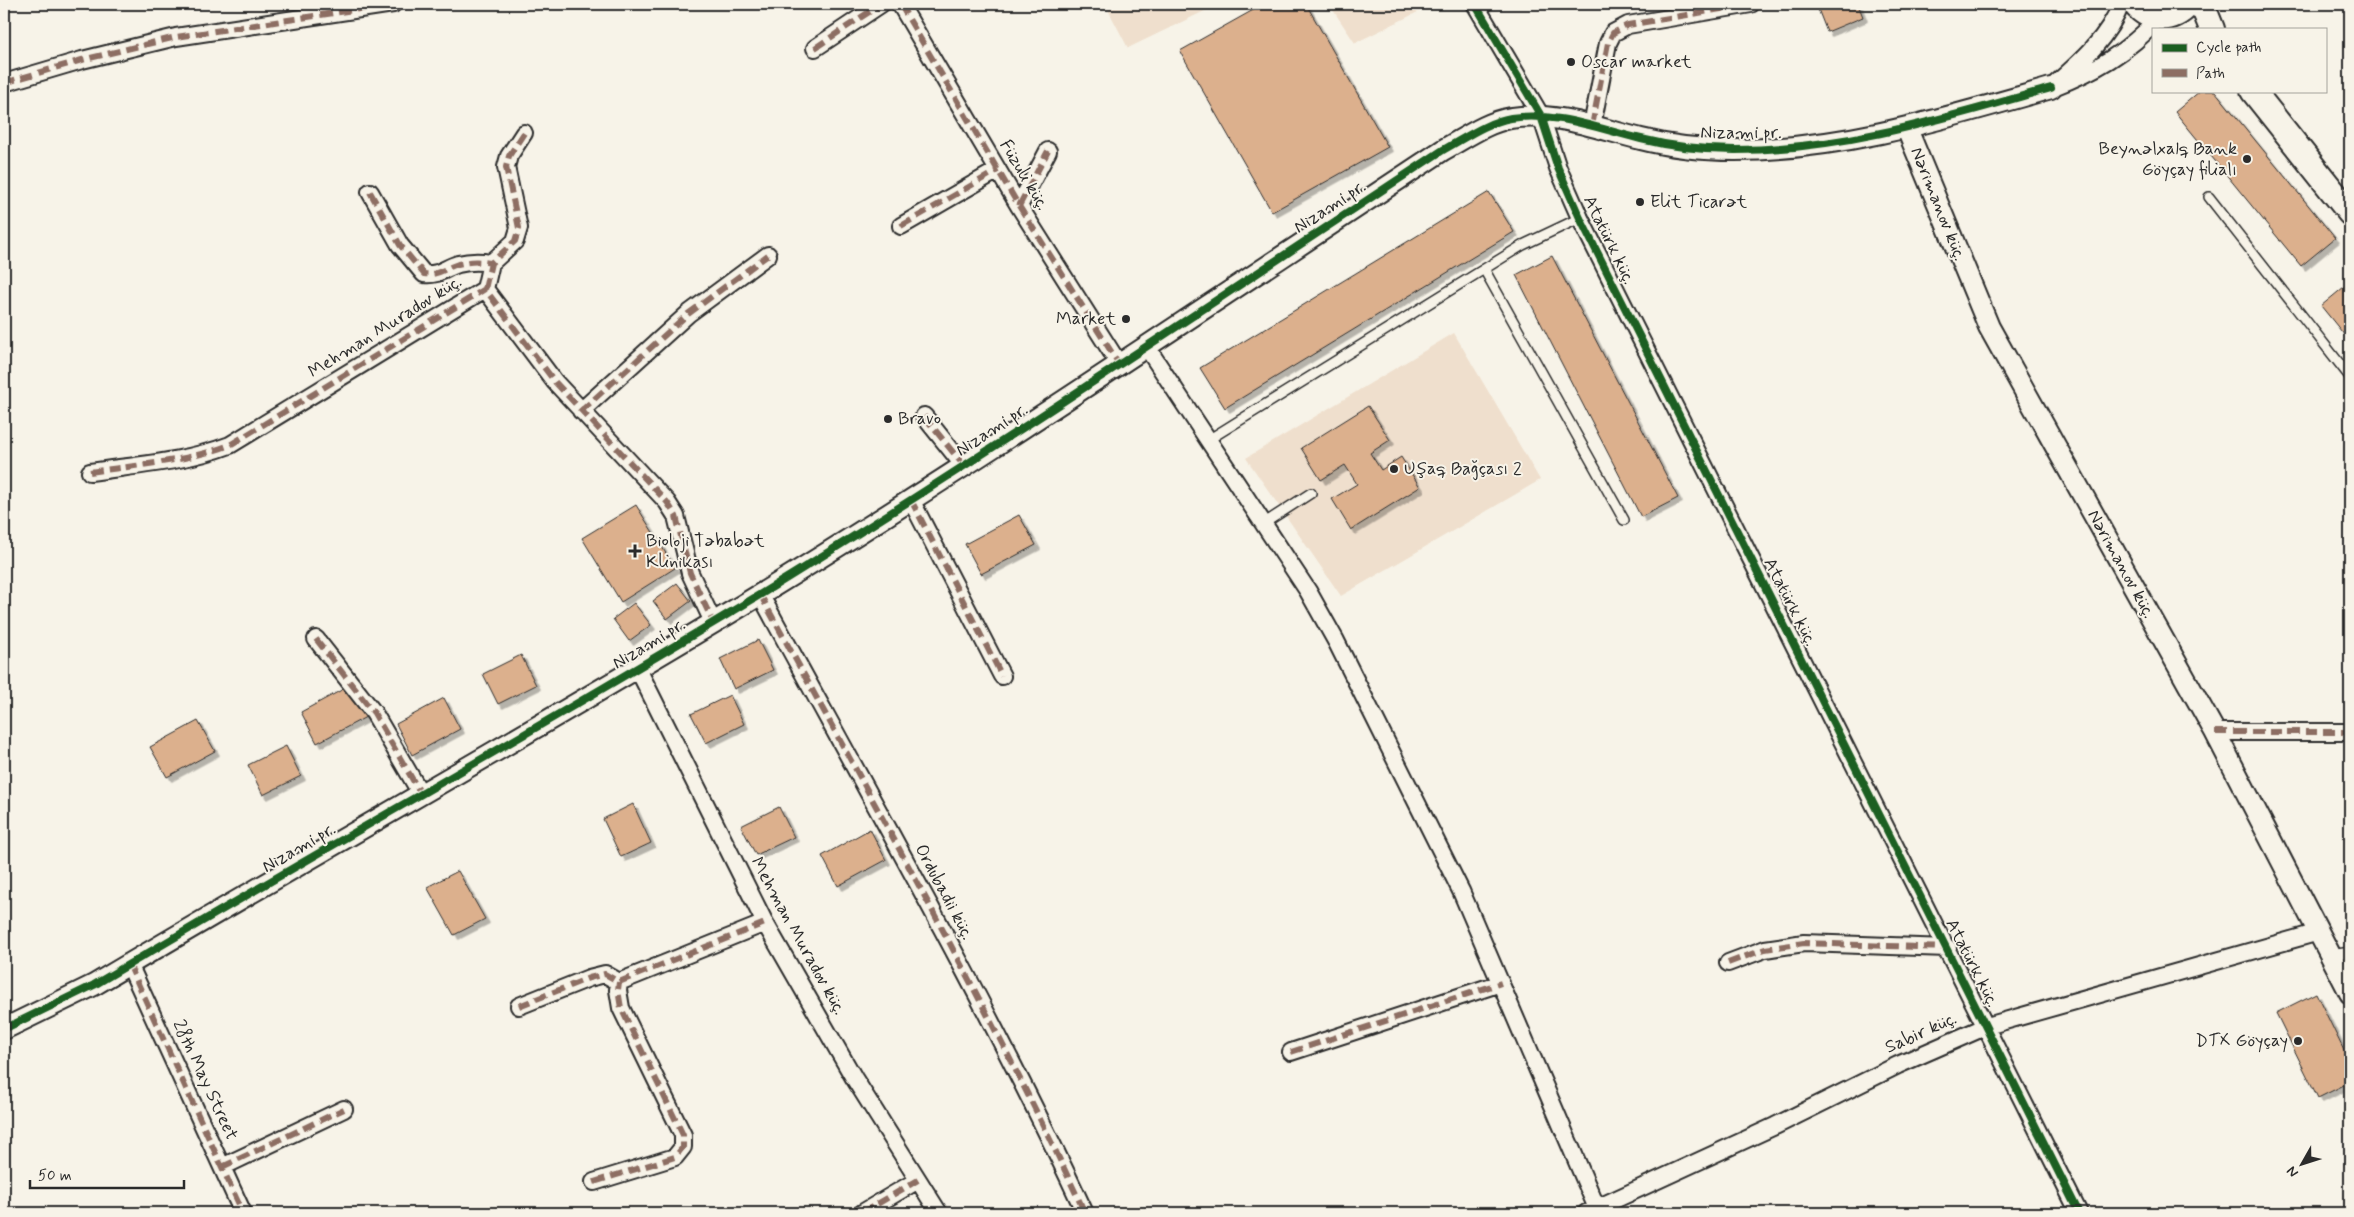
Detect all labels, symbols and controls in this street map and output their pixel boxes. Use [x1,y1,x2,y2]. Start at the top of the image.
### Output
legend [2152,28,2326,92]
text: Cycle path [2196,38,2261,58]
place label: Oscar market [1581,50,1692,74]
marker: Oscar market [1565,56,1577,68]
text: Path [2196,64,2225,84]
street label: Nizami pr. [1700,121,1782,145]
street label: Füzuli küç. [994,135,1054,215]
place label: Beynəlxalq Bank Göyçay filialı [2099,137,2237,182]
street label: Nərimanov küç. [1904,144,1972,264]
marker: Beynəlxalq Bank Göyçay filialı [2241,153,2253,165]
street label: Nizami pr. [1289,175,1371,239]
place label: Elit Ticarət [1650,190,1748,214]
street label: Atatürk küç. [1577,192,1641,288]
marker: Elit Ticarət [1634,196,1646,208]
street label: Mehman Muradov küç. [304,270,466,384]
place label: Market [1056,307,1116,331]
marker: Market [1120,313,1132,325]
street label: Nizami pr. [951,398,1033,462]
place label: Bravo [898,407,941,431]
marker: Bravo [882,413,894,425]
place label: Uşaq Bağçası 2 [1404,457,1522,481]
marker: Uşaq Bağçası 2 [1388,463,1400,475]
street label: Nərimanov küç. [2081,505,2161,623]
place label: Bioloji Təbabət Klinikası [646,529,765,574]
marker: Bioloji Təbabət Klinikası [628,544,642,558]
street label: Atatürk küç. [1757,554,1823,650]
street label: Nizami pr. [608,613,690,675]
street label: Nizami pr. [258,817,340,879]
street label: Ordubadii küç. [909,840,979,944]
street label: Mehman Muradov küç. [745,853,851,1019]
street label: Atatürk küç. [1939,915,2005,1011]
street label: Sabir küç. [1881,1007,1961,1059]
street label: 28th May Street [167,1016,243,1144]
place label: DTX Göyçay [2195,1029,2288,1053]
marker: DTX Göyçay [2292,1035,2304,1047]
north arrow [2276,1140,2326,1190]
scale bar [30,1157,184,1189]
text: N [2283,1162,2303,1181]
text: 50 m [38,1166,72,1186]

